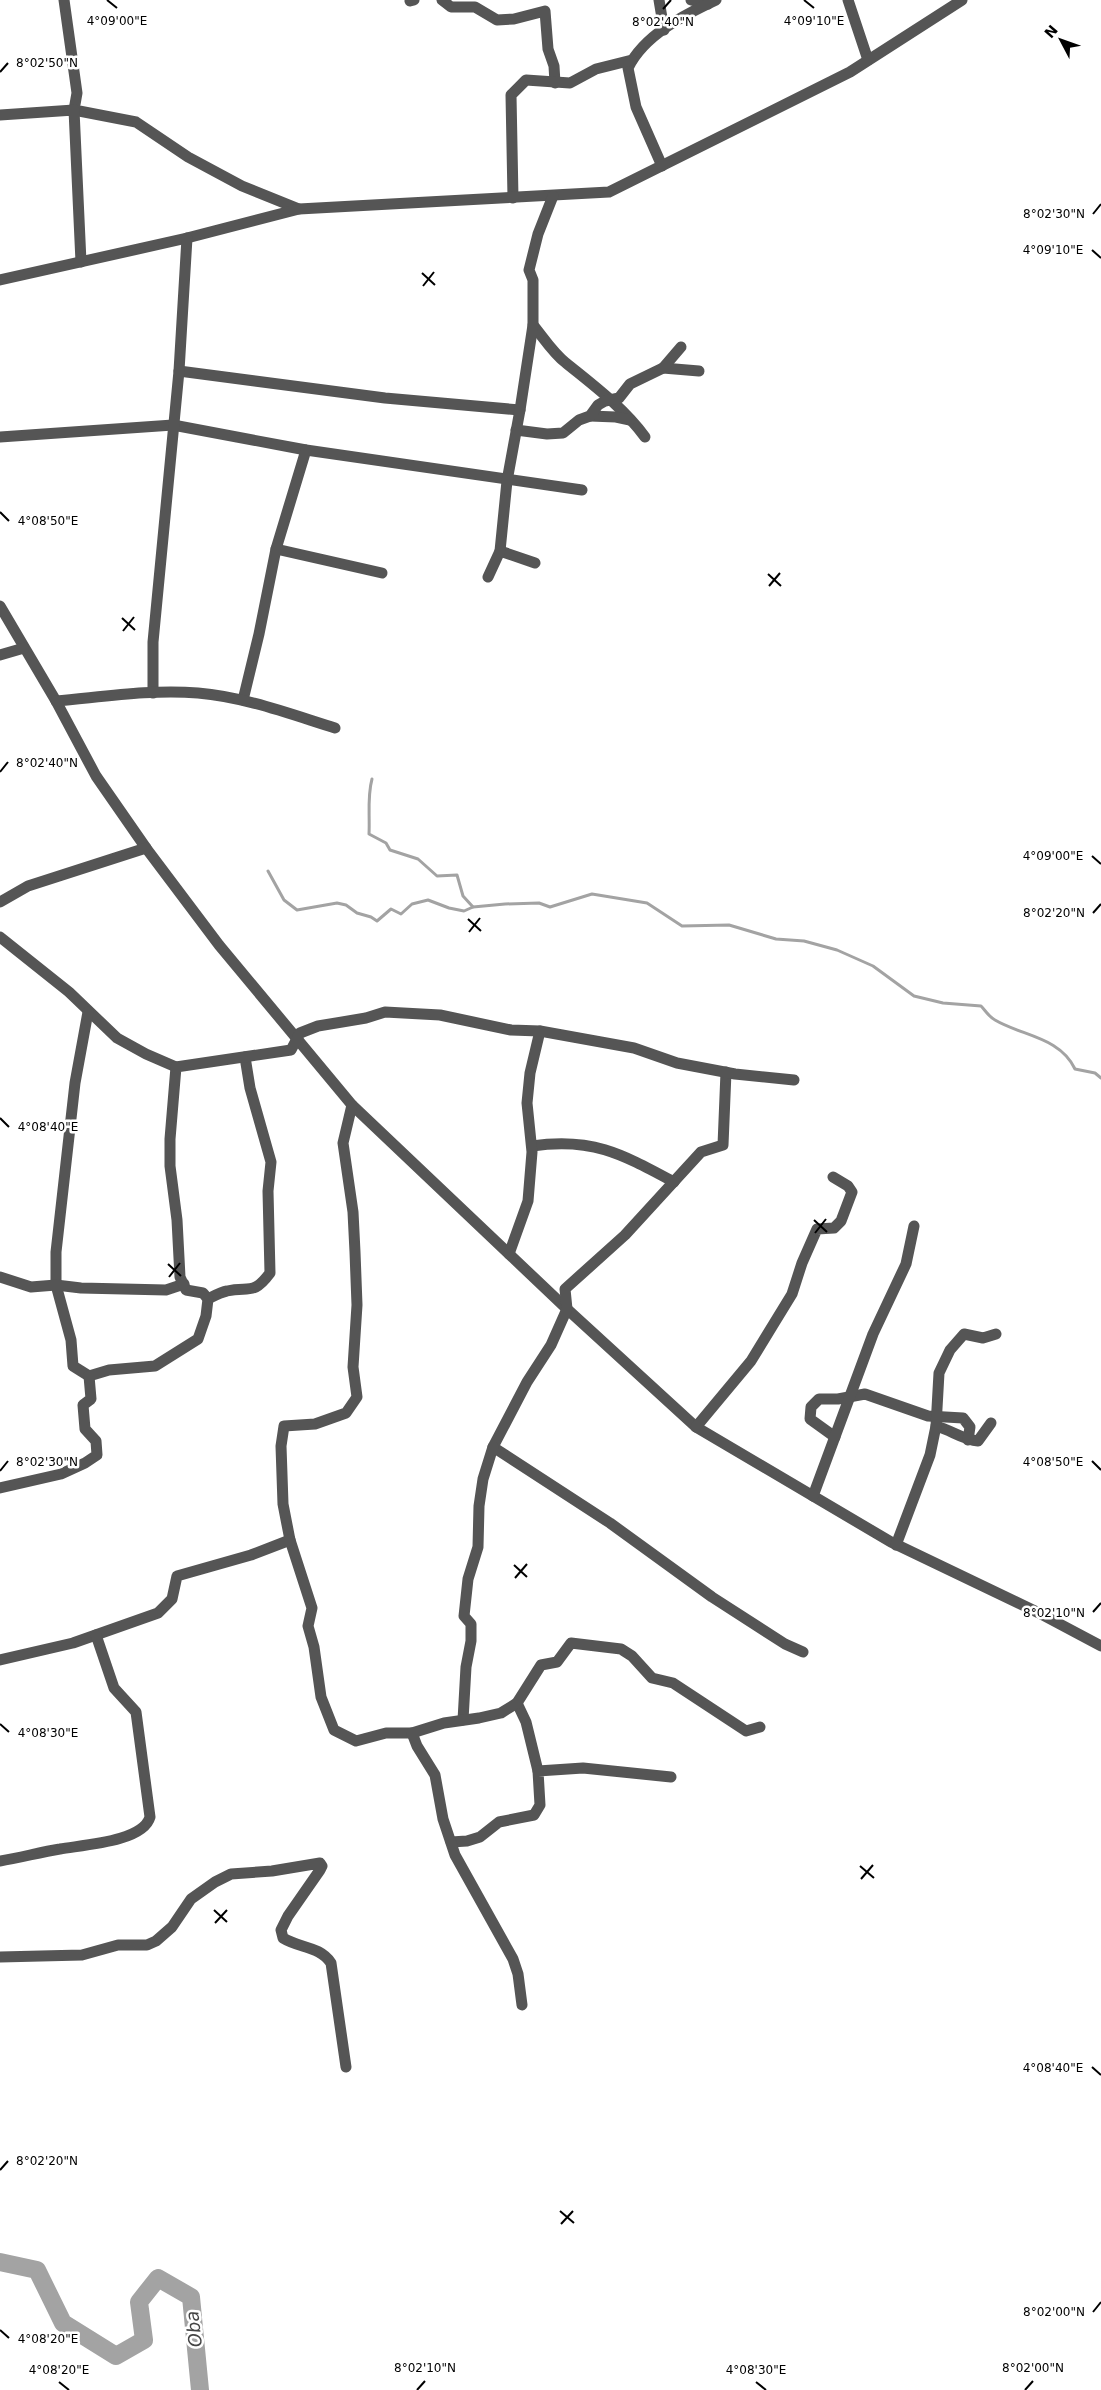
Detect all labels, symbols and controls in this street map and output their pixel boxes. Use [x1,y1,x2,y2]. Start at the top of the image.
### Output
text: 4°09'00"E [87,14,147,28]
text: 4°09'10"E [784,14,844,28]
text: 8°02'40"N [632,15,694,29]
north arrow [1036,15,1086,65]
text: N [1041,22,1061,41]
text: 8°02'50"N [16,56,78,70]
text: 8°02'30"N [1023,207,1085,221]
text: 4°09'10"E [1023,243,1083,257]
text: 4°08'50"E [18,514,78,528]
text: 8°02'40"N [16,756,78,770]
text: 4°09'00"E [1023,849,1083,863]
text: 8°02'20"N [1023,906,1085,920]
text: 4°08'40"E [18,1120,78,1134]
text: 8°02'30"N [16,1455,78,1469]
text: 4°08'50"E [1023,1455,1083,1469]
text: 8°02'10"N [1023,1606,1085,1620]
text: 4°08'30"E [18,1726,78,1740]
text: 4°08'40"E [1023,2061,1083,2075]
text: 8°02'20"N [16,2154,78,2168]
text: 8°02'00"N [1023,2305,1085,2319]
water label: Oba [181,2310,206,2348]
text: 4°08'20"E [18,2332,78,2346]
text: 8°02'10"N [394,2361,456,2375]
text: 8°02'00"N [1002,2361,1064,2375]
text: 4°08'20"E [29,2363,89,2377]
text: 4°08'30"E [726,2363,786,2377]

